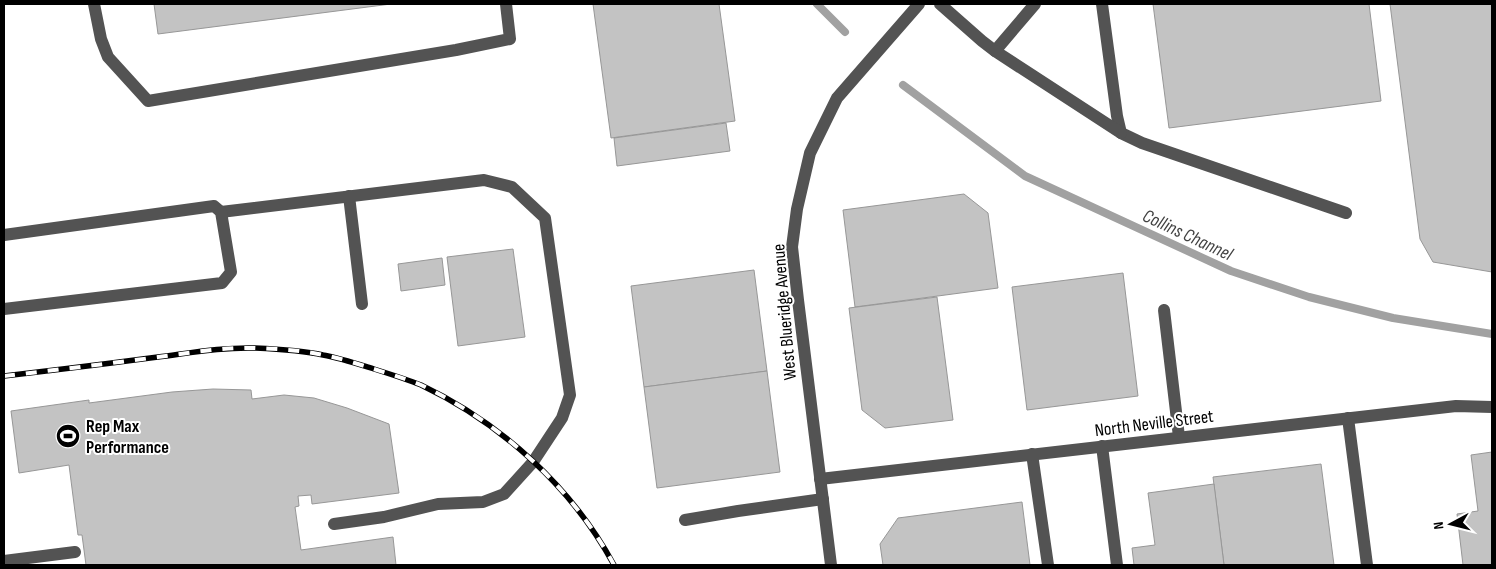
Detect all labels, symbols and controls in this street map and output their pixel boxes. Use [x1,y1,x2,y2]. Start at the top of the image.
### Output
water label: Collins Channel [1139,205,1236,266]
street label: West Blueridge Avenue [768,243,801,381]
street label: North Neville Street [1093,406,1215,441]
place label: Rep Max Performance [86,416,169,458]
sports icon: Rep Max Performance [55,423,81,449]
north arrow [1426,499,1476,549]
text: N [1430,521,1447,530]

